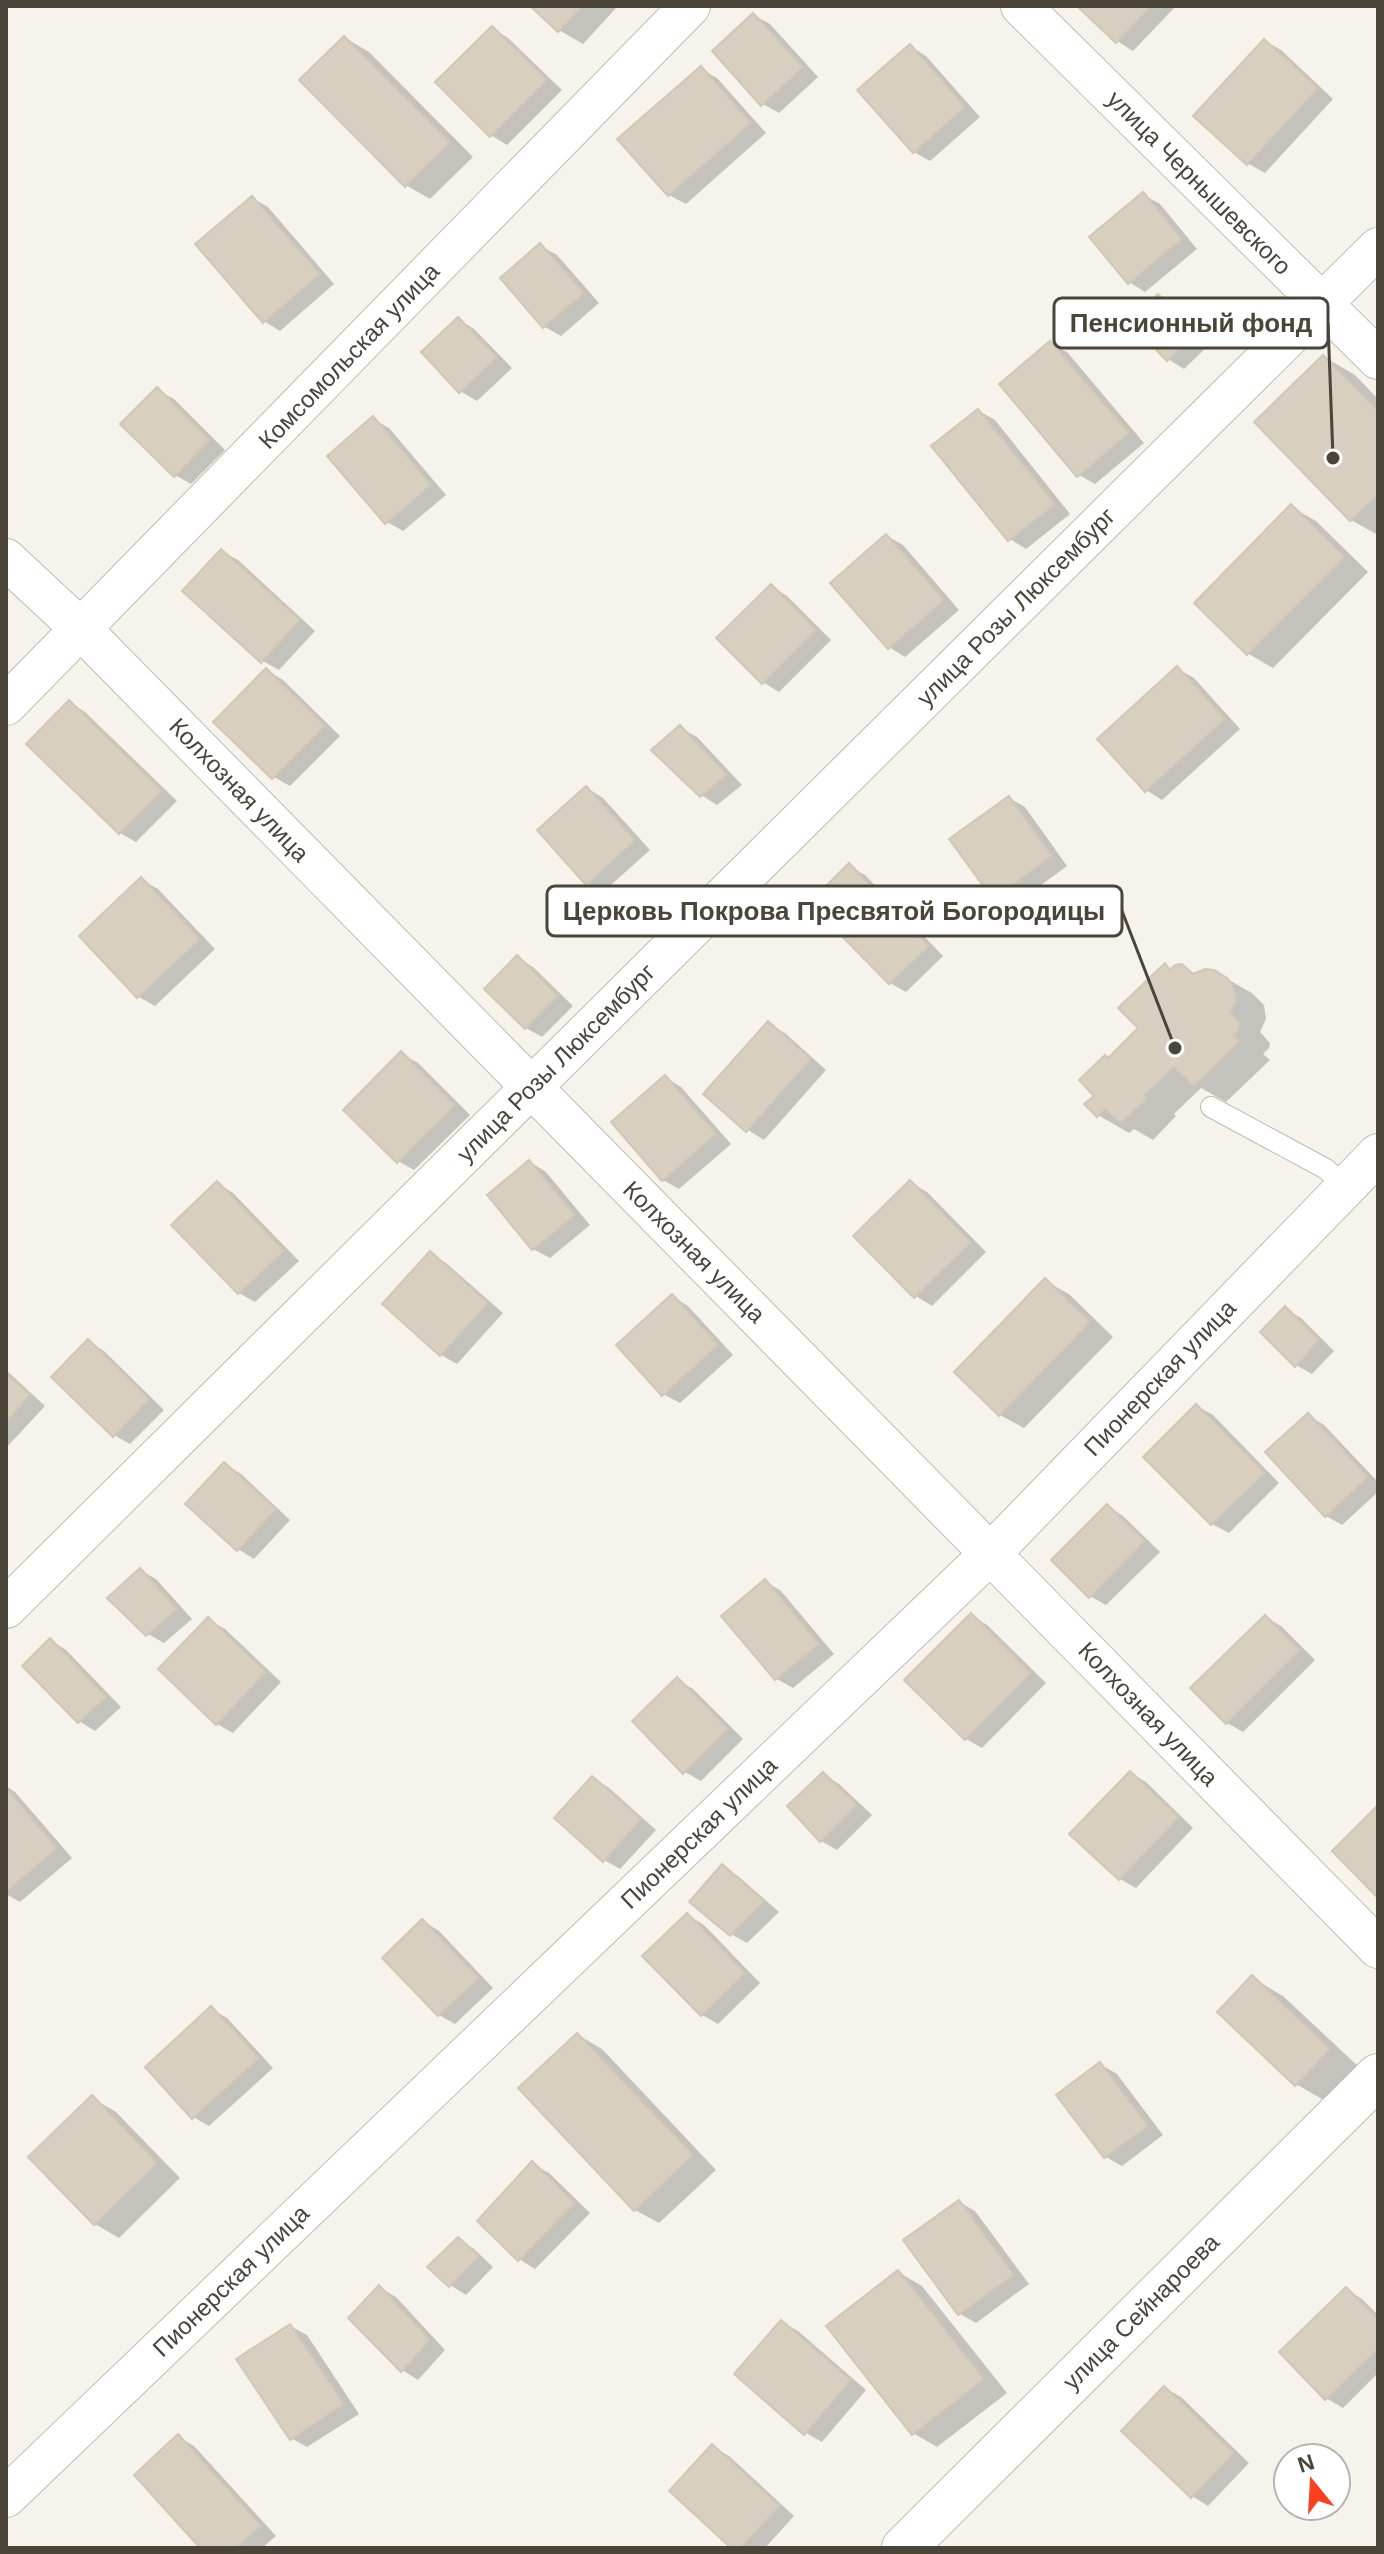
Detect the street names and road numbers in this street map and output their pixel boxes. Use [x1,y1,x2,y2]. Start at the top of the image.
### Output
street label: улица Чернышевского [1102,85,1297,280]
street label: Комсомольская улица [253,257,445,454]
street label: улица Розы Люксембург [911,502,1120,711]
street label: Колхозная улица [164,712,315,867]
street label: улица Розы Люксембург [451,958,660,1167]
street label: Колхозная улица [618,1175,771,1328]
street label: Пионерская улица [1078,1294,1241,1461]
street label: Колхозная улица [1073,1636,1224,1791]
street label: Пионерская улица [615,1751,783,1914]
street label: Пионерская улица [147,2199,315,2362]
street label: улица Сейнароева [1057,2228,1225,2395]

